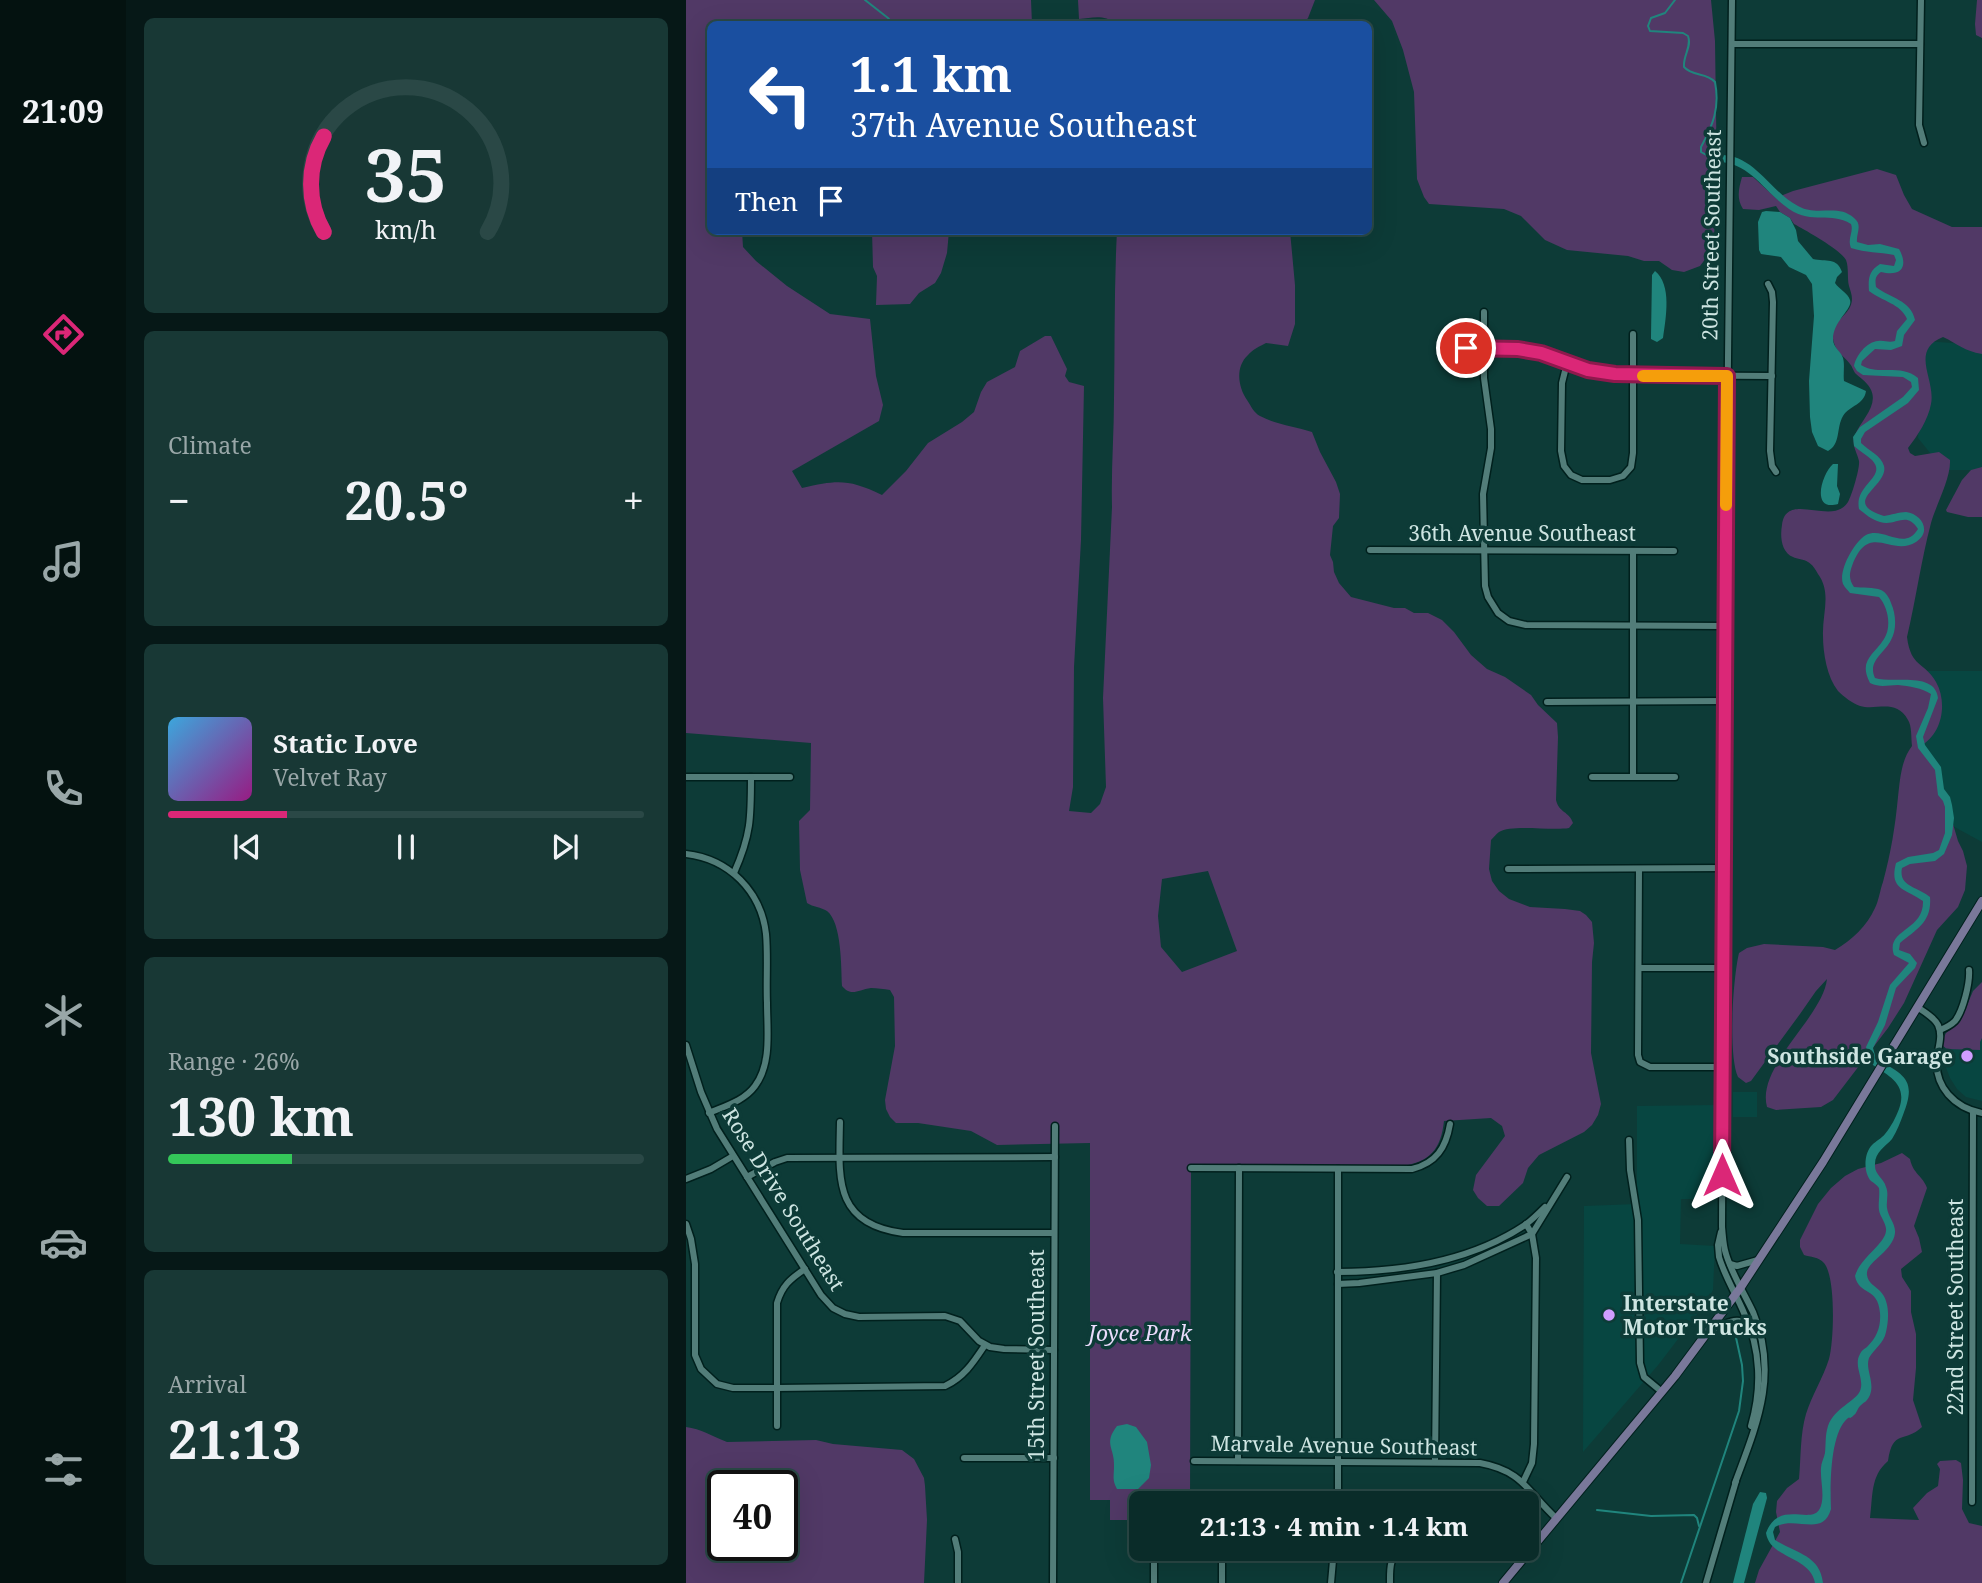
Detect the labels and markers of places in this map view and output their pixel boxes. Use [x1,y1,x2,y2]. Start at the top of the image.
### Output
pin [1436,318,1496,378]
place label: Southside Garage [1767,1042,1953,1070]
marker: Southside Garage [1959,1048,1975,1064]
place label: Interstate Motor Trucks [1623,1289,1767,1341]
marker: Interstate Motor Trucks [1601,1307,1617,1323]

